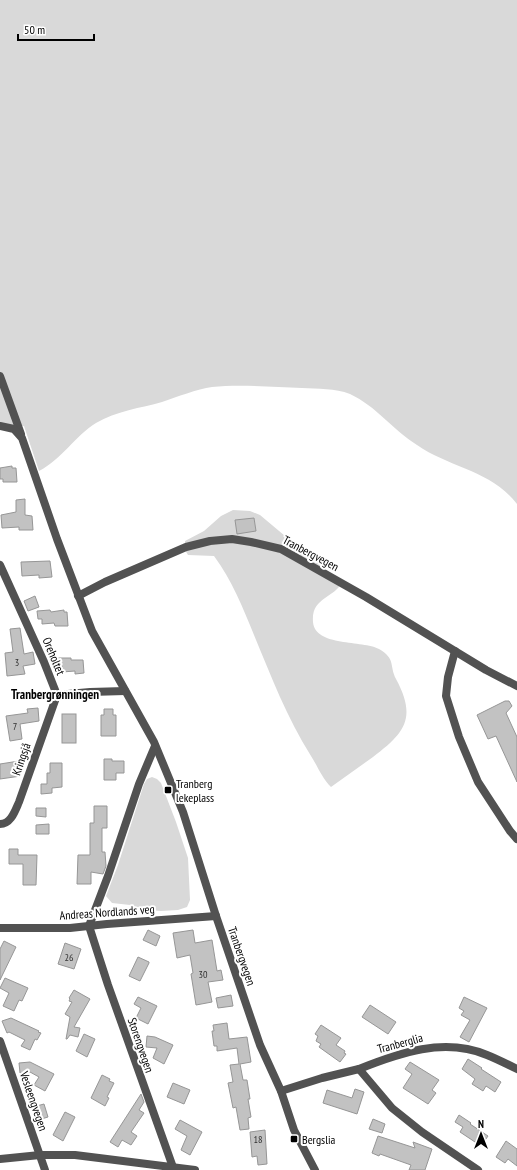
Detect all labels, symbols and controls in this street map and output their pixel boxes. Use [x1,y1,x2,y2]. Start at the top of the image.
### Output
scale bar [18,16,94,42]
text: 50 m [24,22,45,37]
street label: Tranbergvegen [280,532,342,574]
street label: Oreholtet [39,635,69,678]
house number: 3 [15,656,19,669]
district label: Tranbergrønningen [11,686,99,703]
house number: 7 [13,720,17,733]
street label: Kringsjå [8,741,34,777]
place label: Tranberg lekeplass [176,776,214,805]
marker: Tranberg lekeplass [163,785,173,795]
street label: Andreas Nordlands veg [59,901,155,923]
street label: Tranbergvegen [225,925,259,987]
house number: 26 [65,951,74,964]
house number: 30 [199,968,208,981]
street label: Storengvegen [125,1016,157,1074]
street label: Tranberglia [376,1030,425,1056]
street label: Vesleengvegen [16,1068,51,1133]
north arrow [461,1114,501,1154]
text: N [478,1117,484,1131]
place label: Bergslia [302,1132,336,1147]
house number: 18 [254,1133,263,1146]
marker: Bergslia [289,1134,299,1144]

